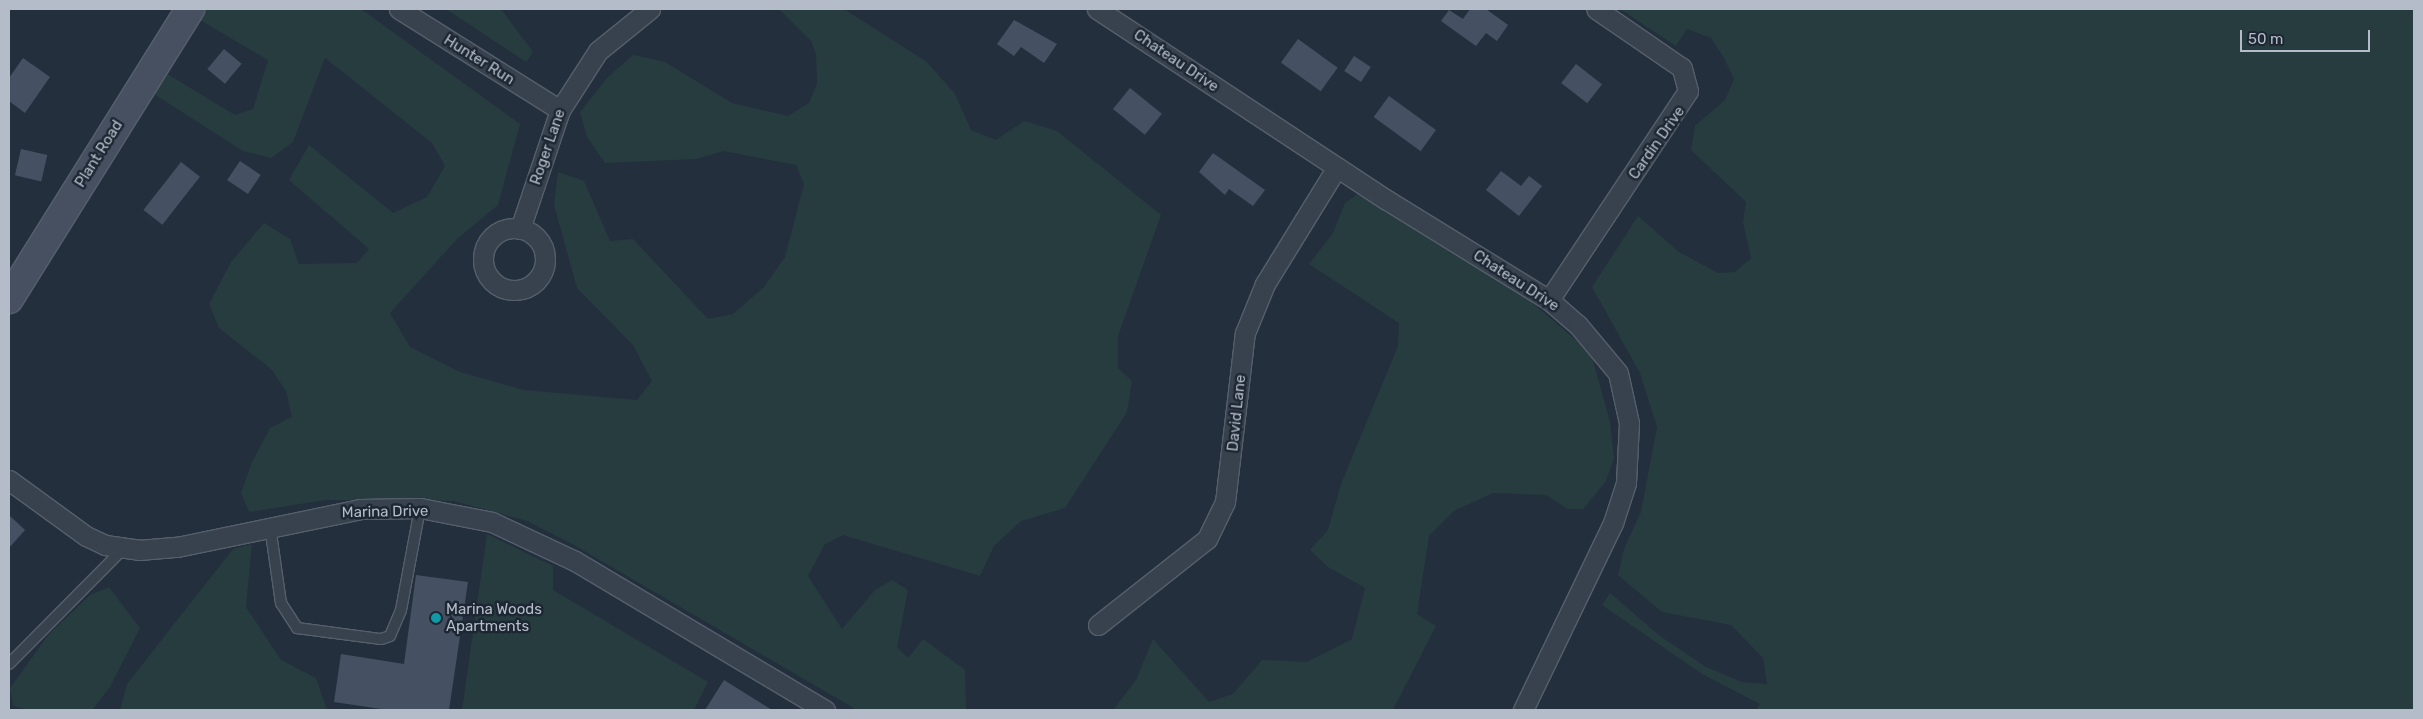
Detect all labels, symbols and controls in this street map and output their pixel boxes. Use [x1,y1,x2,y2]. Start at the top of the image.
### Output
scale bar [2243,20,2373,52]
street label: Chateau Drive [1130,26,1222,96]
text: 50 m [2248,30,2283,48]
street label: Hunter Run [440,31,518,89]
street label: Cardin Drive [1625,103,1689,183]
street label: Roger Lane [527,107,569,187]
street label: Plant Road [71,117,127,191]
street label: Chateau Drive [1470,247,1562,315]
street label: David Lane [1224,374,1250,452]
street label: Marina Drive [342,502,428,522]
place label: Marina Woods Apartments [446,600,542,635]
marker: Marina Woods Apartments [430,612,442,624]

